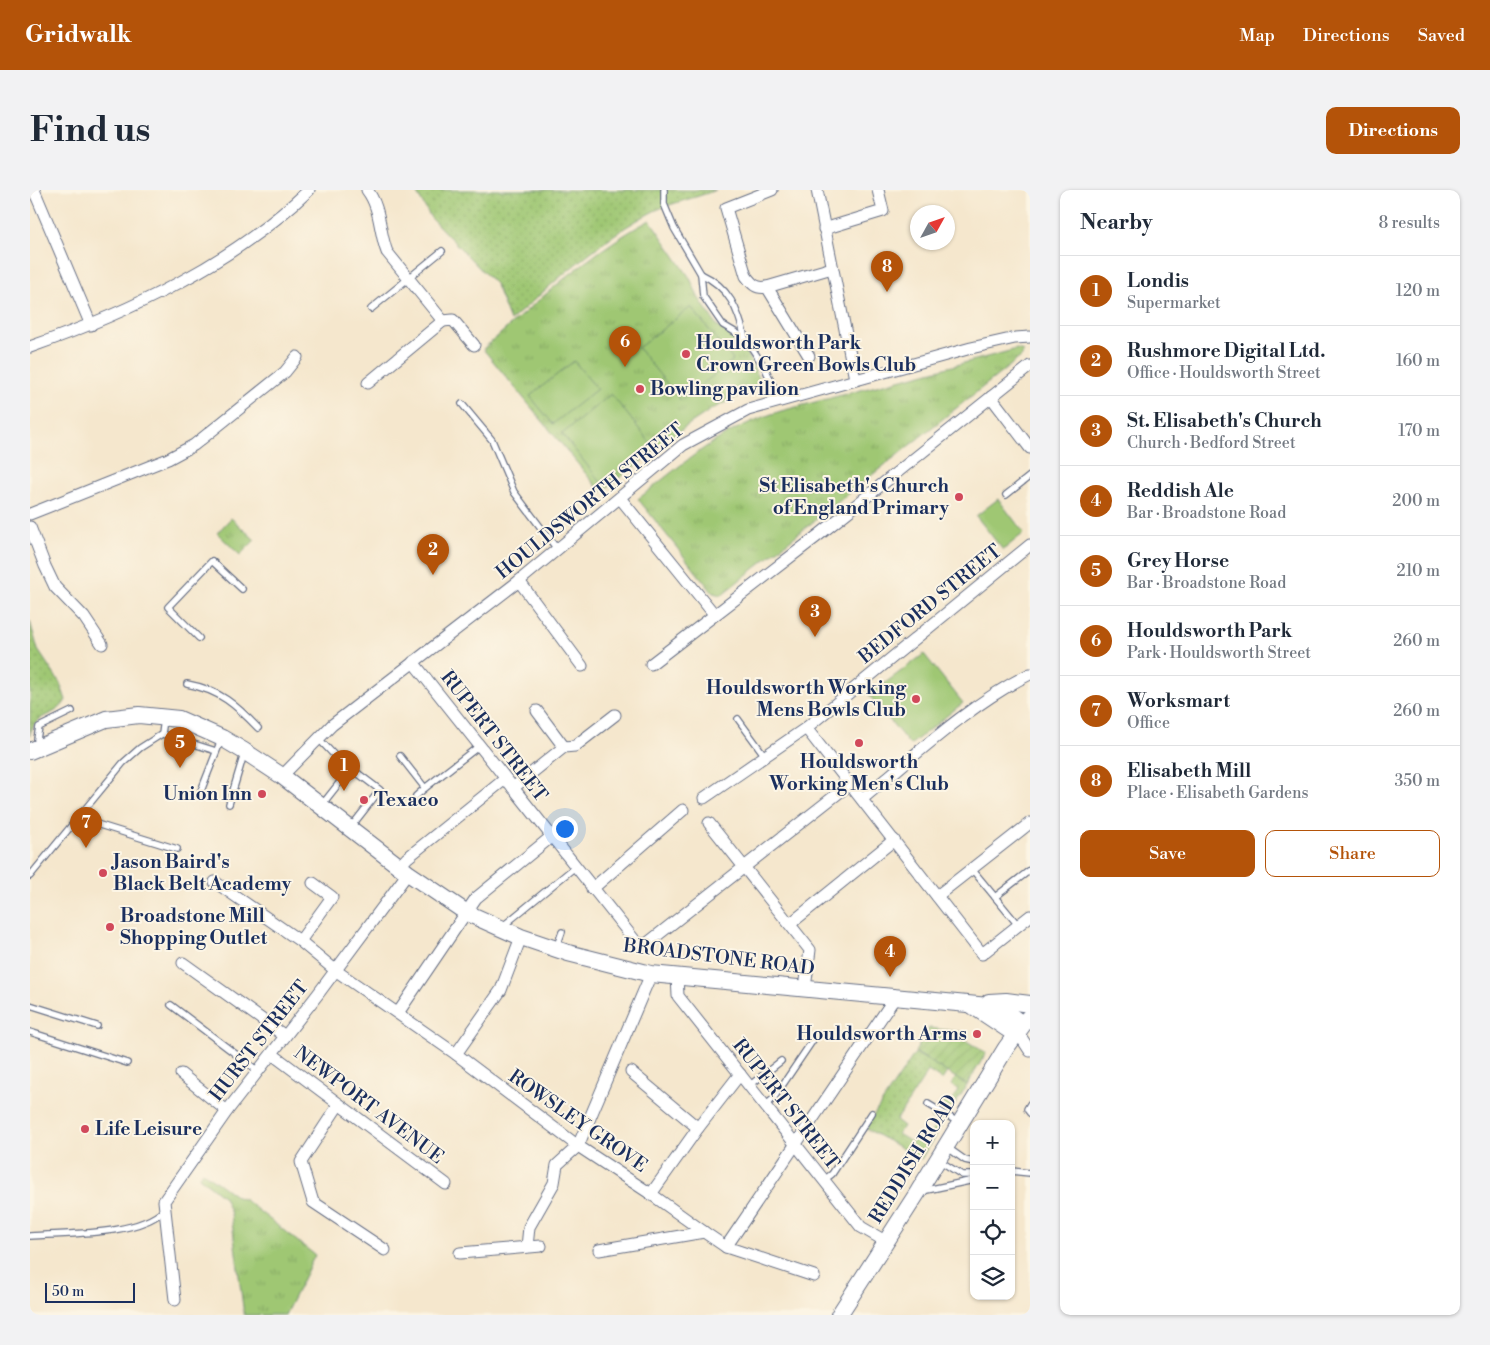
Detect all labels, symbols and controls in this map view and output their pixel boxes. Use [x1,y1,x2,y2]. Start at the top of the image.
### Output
text: Gridwalk [25,20,132,50]
text: Map [1239,24,1275,47]
text: Directions [1303,24,1390,47]
text: Saved [1418,24,1465,47]
button: Directions [1326,107,1460,154]
text: Find us [30,109,150,152]
north arrow [910,205,955,250]
text: Nearby [1080,210,1153,236]
text: 8 results [1378,213,1440,233]
pin: 8 [871,251,903,292]
text: Londis [1127,269,1189,293]
text: 1 [1092,281,1100,301]
text: 120 m [1396,281,1440,301]
text: Supermarket [1127,293,1221,313]
pin: 6 [609,326,641,367]
place label: Houldsworth Park Crown Green Bowls Club [696,331,916,377]
text: Rushmore Digital Ltd. [1127,339,1326,363]
marker: Houldsworth Park Crown Green Bowls Club [680,348,692,360]
text: 2 [1091,351,1101,371]
text: 160 m [1396,351,1440,371]
text: Office · Houldsworth Street [1127,363,1321,383]
place label: Bowling pavilion [650,377,799,401]
marker: Bowling pavilion [634,383,646,395]
text: St. Elisabeth's Church [1127,409,1322,433]
street label: HOULDSWORTH STREET [491,418,689,584]
text: 3 [1091,421,1101,441]
text: 170 m [1398,421,1440,441]
text: Church · Bedford Street [1127,433,1296,453]
place label: St Elisabeth's Church of England Primary [759,474,949,520]
text: Reddish Ale [1127,479,1234,503]
marker: St Elisabeth's Church of England Primary [953,491,965,503]
text: 4 [1091,491,1101,511]
text: 200 m [1392,491,1440,511]
text: Bar · Broadstone Road [1127,503,1286,523]
pin: 2 [417,534,449,575]
street label: BEDFORD STREET [853,539,1006,670]
text: Grey Horse [1127,549,1229,573]
text: 5 [1091,561,1101,581]
text: 210 m [1396,561,1440,581]
text: Bar · Broadstone Road [1127,573,1286,593]
pin: 3 [799,596,831,637]
text: Houldsworth Park [1127,619,1292,643]
text: 6 [1091,631,1101,651]
text: 260 m [1393,631,1440,651]
text: Park · Houldsworth Street [1127,643,1311,663]
street label: RUPERT STREET [435,666,553,806]
place label: Houldsworth Working Mens Bowls Club [706,676,907,722]
text: Worksmart [1127,689,1230,713]
marker: Houldsworth Working Mens Bowls Club [910,693,922,705]
text: 7 [1091,701,1101,721]
text: 260 m [1393,701,1440,721]
text: Office [1127,713,1170,733]
pin: 5 [164,727,196,768]
marker: Houldsworth Working Men's Club [853,737,865,749]
pin: 1 [328,750,360,791]
place label: Houldsworth Working Men's Club [768,750,949,796]
text: Elisabeth Mill [1127,759,1251,783]
text: 8 [1091,771,1101,791]
text: 350 m [1394,771,1440,791]
place label: Union Inn [163,782,252,806]
text: Place · Elisabeth Gardens [1127,783,1309,803]
marker: Union Inn [256,788,268,800]
place label: Texaco [374,788,439,812]
marker: Texaco [358,794,370,806]
pin: 7 [70,807,102,848]
your location [552,816,578,842]
button: Save [1080,830,1255,877]
button: Share [1265,830,1440,877]
place label: Jason Baird's Black Belt Academy [110,850,292,896]
marker: Jason Baird's Black Belt Academy [97,867,109,879]
place label: Broadstone Mill Shopping Outlet [120,904,267,950]
marker: Broadstone Mill Shopping Outlet [104,921,116,933]
street label: BROADSTONE ROAD [621,933,816,981]
pin: 4 [874,936,906,977]
street label: HURST STREET [204,976,314,1106]
place label: Houldsworth Arms [796,1022,967,1046]
marker: Houldsworth Arms [971,1028,983,1040]
street label: RUPERT STREET [727,1034,845,1174]
street label: NEWPORT AVENUE [289,1041,449,1169]
street label: ROWSLEY GROVE [504,1064,652,1178]
street label: REDDISH ROAD [864,1090,962,1228]
place label: Life Leisure [95,1117,202,1141]
map controls [970,1120,1015,1300]
button: + [970,1120,1015,1165]
marker: Life Leisure [79,1123,91,1135]
button: − [970,1165,1015,1210]
button: locate [970,1210,1015,1255]
button: layers [970,1255,1015,1300]
scale bar [45,1280,135,1303]
text: 50 m [52,1283,84,1301]

